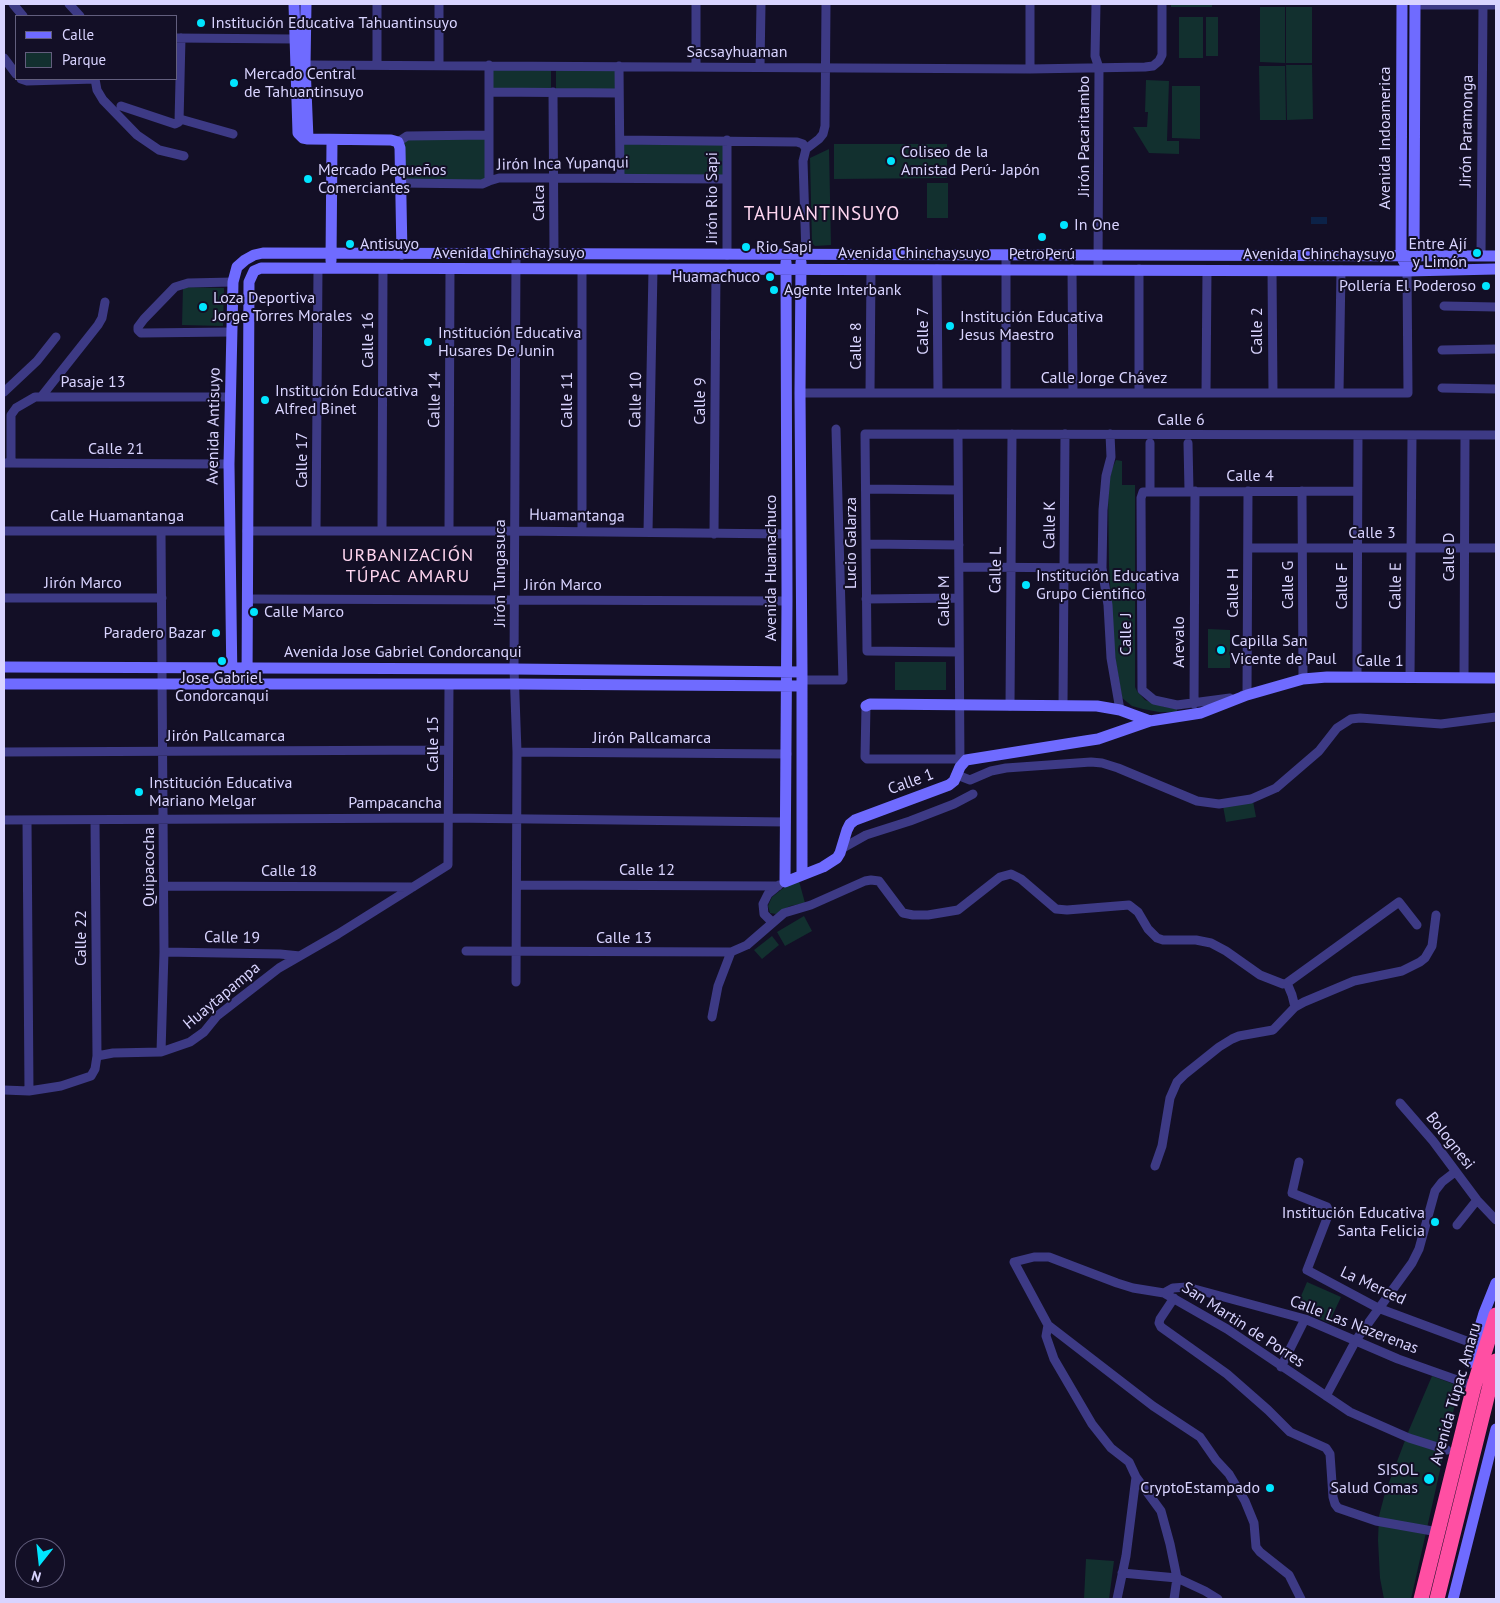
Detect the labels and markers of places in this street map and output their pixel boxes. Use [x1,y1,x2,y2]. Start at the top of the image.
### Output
place label: Institución Educativa Tahuantinsuyo [211,13,457,33]
marker: Institución Educativa Tahuantinsuyo [195,17,207,29]
place label: Mercado Central de Tahuantinsuyo [244,64,364,102]
marker: Mercado Central de Tahuantinsuyo [228,77,240,89]
place label: Coliseo de la Amistad Perú- Japón [901,142,1040,180]
marker: Coliseo de la Amistad Perú- Japón [885,155,897,167]
place label: Mercado Pequeños Comerciantes [318,160,447,198]
marker: Mercado Pequeños Comerciantes [302,173,314,185]
place label: In One [1074,215,1120,235]
marker: In One [1058,219,1070,231]
marker: PetroPerú [1036,231,1048,243]
place label: Antisuyo [360,234,419,254]
place label: Entre Ají y Limón [1408,234,1467,272]
place label: Rio Sapi [756,237,812,257]
marker: Antisuyo [344,238,356,250]
marker: Rio Sapi [740,241,752,253]
place label: PetroPerú [1009,244,1075,264]
marker: Entre Ají y Limón [1471,247,1483,259]
place label: Huamachuco [672,267,760,287]
marker: Huamachuco [764,271,776,283]
place label: Pollería El Poderoso [1339,276,1476,296]
place label: Agente Interbank [784,280,901,300]
marker: Pollería El Poderoso [1480,280,1492,292]
marker: Agente Interbank [768,284,780,296]
place label: Loza Deportiva Jorge Torres Morales [213,288,352,326]
marker: Loza Deportiva Jorge Torres Morales [197,301,209,313]
place label: Institución Educativa Jesus Maestro [960,307,1103,345]
marker: Institución Educativa Jesus Maestro [944,320,956,332]
place label: Institución Educativa Husares De Junin [438,323,581,361]
marker: Institución Educativa Husares De Junin [422,336,434,348]
place label: Institución Educativa Alfred Binet [275,381,418,419]
marker: Institución Educativa Alfred Binet [259,394,271,406]
place label: Institución Educativa Grupo Cientifico [1036,566,1179,604]
marker: Institución Educativa Grupo Cientifico [1020,579,1032,591]
place label: Calle Marco [264,602,344,622]
marker: Calle Marco [248,606,260,618]
place label: Paradero Bazar [103,623,206,643]
marker: Paradero Bazar [210,627,222,639]
place label: Capilla San Vicente de Paul [1231,631,1336,669]
marker: Capilla San Vicente de Paul [1215,644,1227,656]
marker: Jose Gabriel Condorcanqui [216,655,228,667]
place label: Jose Gabriel Condorcanqui [175,668,269,706]
place label: Institución Educativa Mariano Melgar [149,773,292,811]
marker: Institución Educativa Mariano Melgar [133,786,145,798]
place label: Institución Educativa Santa Felicia [1282,1203,1425,1241]
marker: Institución Educativa Santa Felicia [1429,1216,1441,1228]
place label: SISOL Salud Comas [1331,1460,1418,1498]
marker: SISOL Salud Comas [1422,1472,1436,1486]
place label: CryptoEstampado [1140,1478,1260,1498]
marker: CryptoEstampado [1264,1482,1276,1494]

